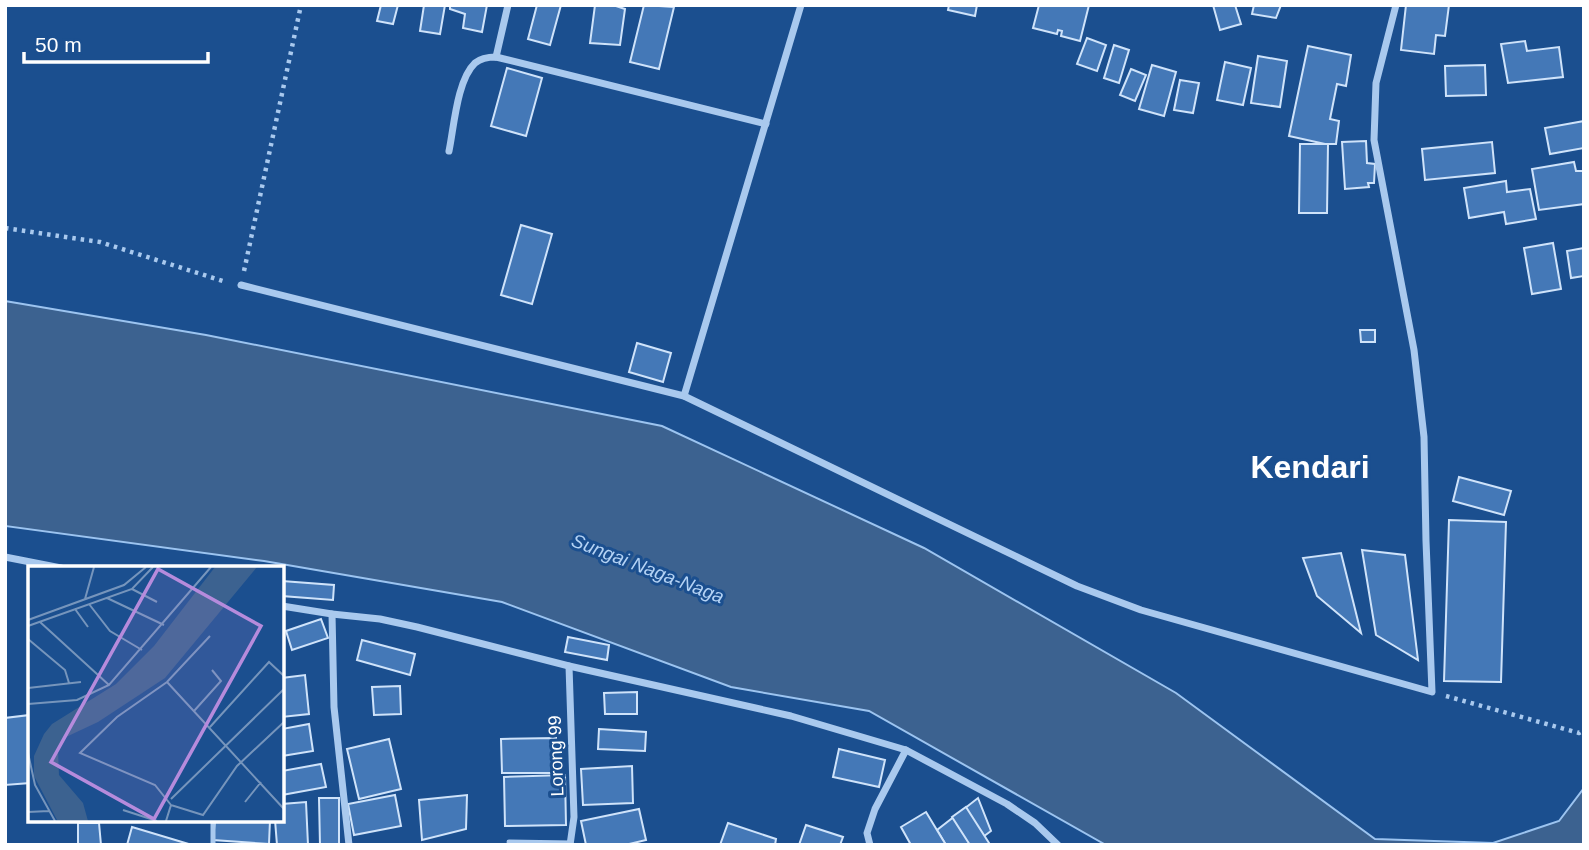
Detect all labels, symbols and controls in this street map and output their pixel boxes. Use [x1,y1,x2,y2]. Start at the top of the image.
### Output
scale bar [24,21,208,65]
text: 50 m [35,33,82,56]
district label: Kendari [1250,449,1370,485]
water label: Sungai Naga-Naga [569,530,727,607]
inset map [28,566,284,822]
street label: Lorong 99 [545,715,567,797]

